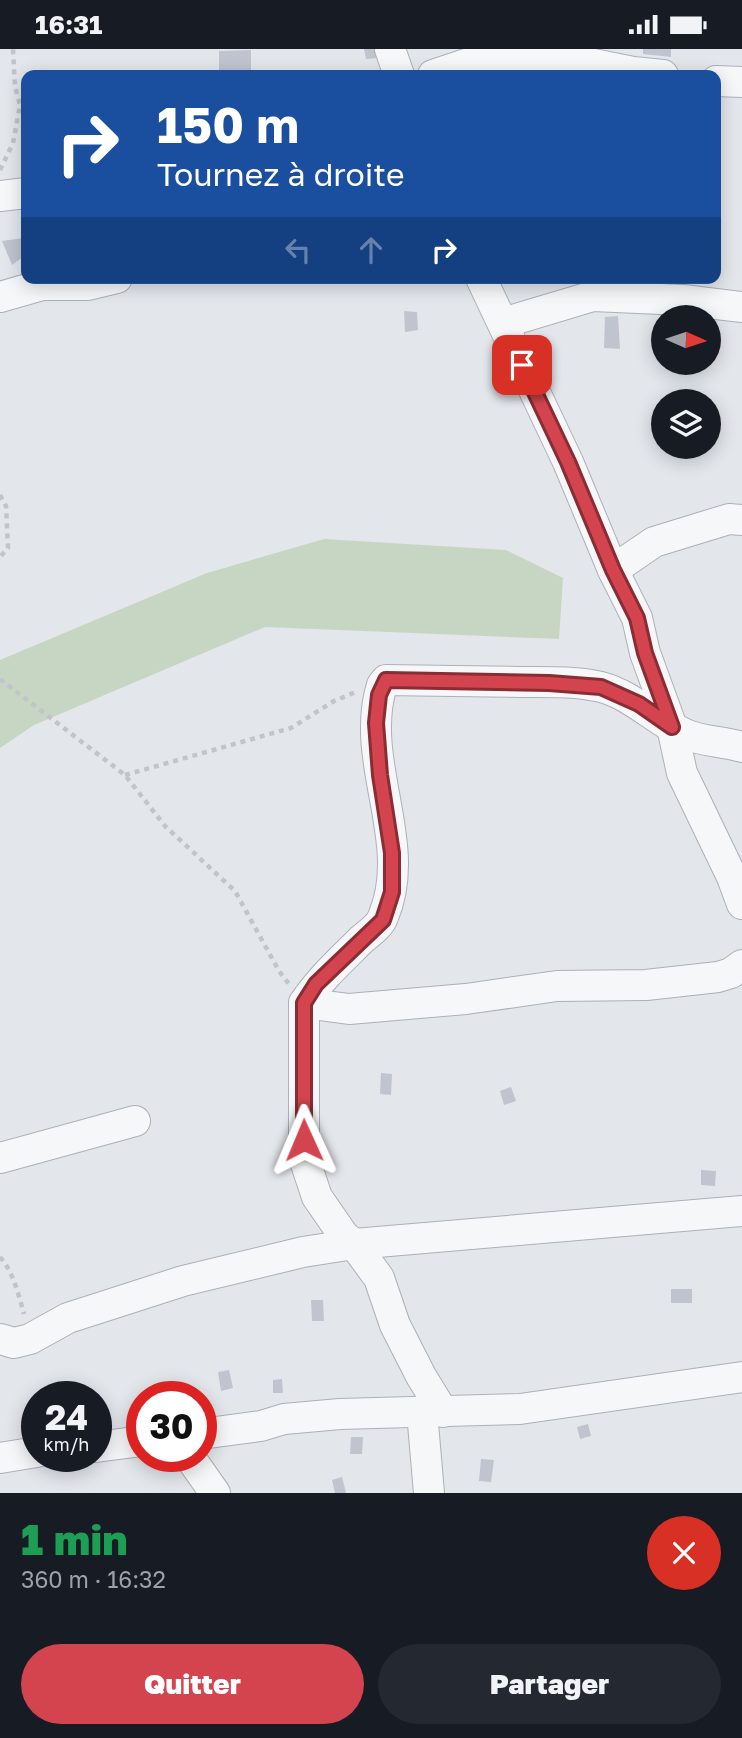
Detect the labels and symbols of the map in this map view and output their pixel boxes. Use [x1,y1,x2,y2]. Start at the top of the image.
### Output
north arrow [651,305,721,375]
pin [492,335,552,395]
position arrow [267,1103,341,1177]
speed limit sign: 30 [126,1381,217,1472]

